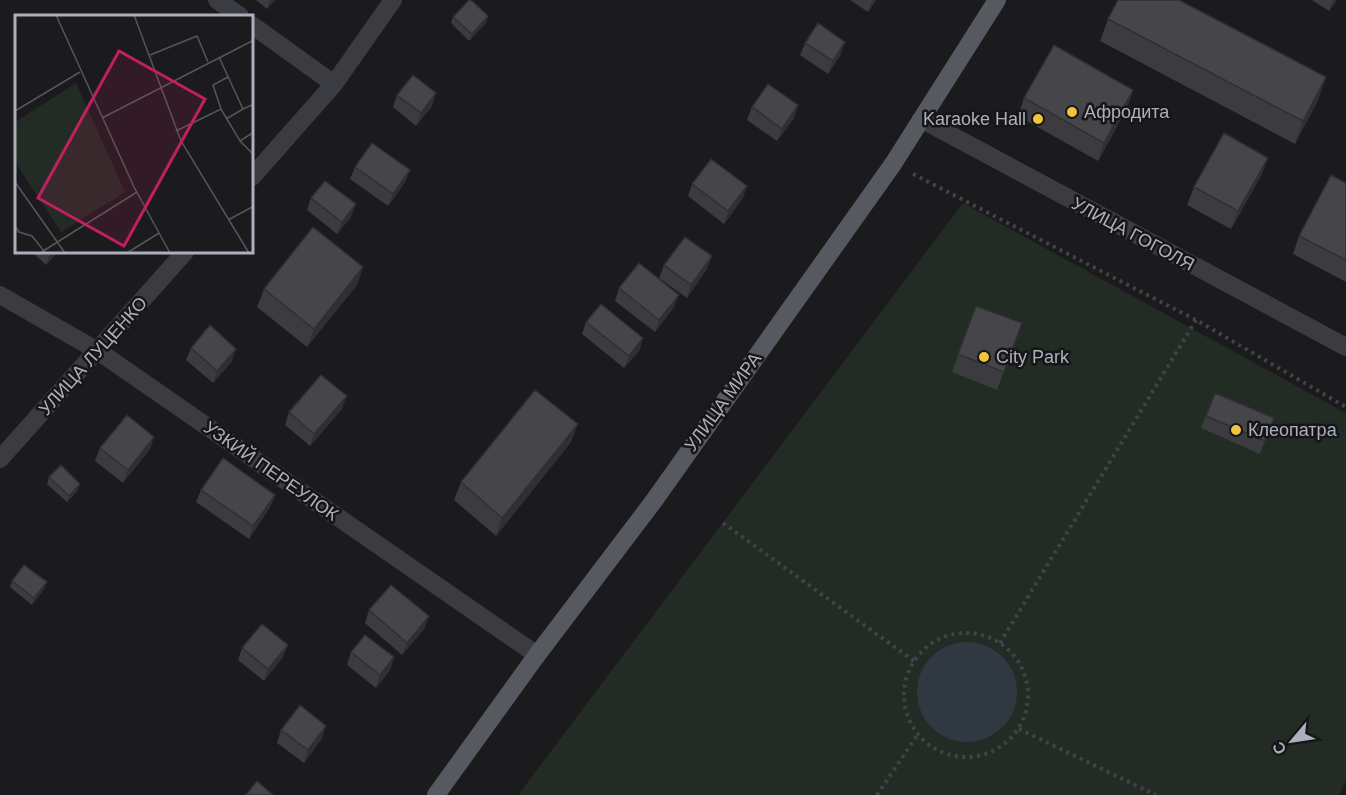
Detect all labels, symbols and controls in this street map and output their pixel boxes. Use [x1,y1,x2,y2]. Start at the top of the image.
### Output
inset map [15,15,254,254]
place label: Афродита [1084,102,1170,122]
marker: Афродита [1065,105,1079,119]
place label: Karaoke Hall [923,109,1026,129]
marker: Karaoke Hall [1031,112,1045,126]
street label: УЛИЦА ГОГОЛЯ [1068,193,1198,275]
street label: УЛИЦА ЛУЦЕНКО [35,293,151,419]
place label: City Park [996,347,1070,367]
street label: УЛИЦА МИРА [681,349,765,455]
marker: City Park [977,350,991,364]
street label: УЗКИЙ ПЕРЕУЛОК [200,416,343,525]
place label: Клеопатра [1248,420,1338,440]
marker: Клеопатра [1229,423,1243,437]
north arrow [1262,711,1322,771]
text: С [1269,738,1290,757]

